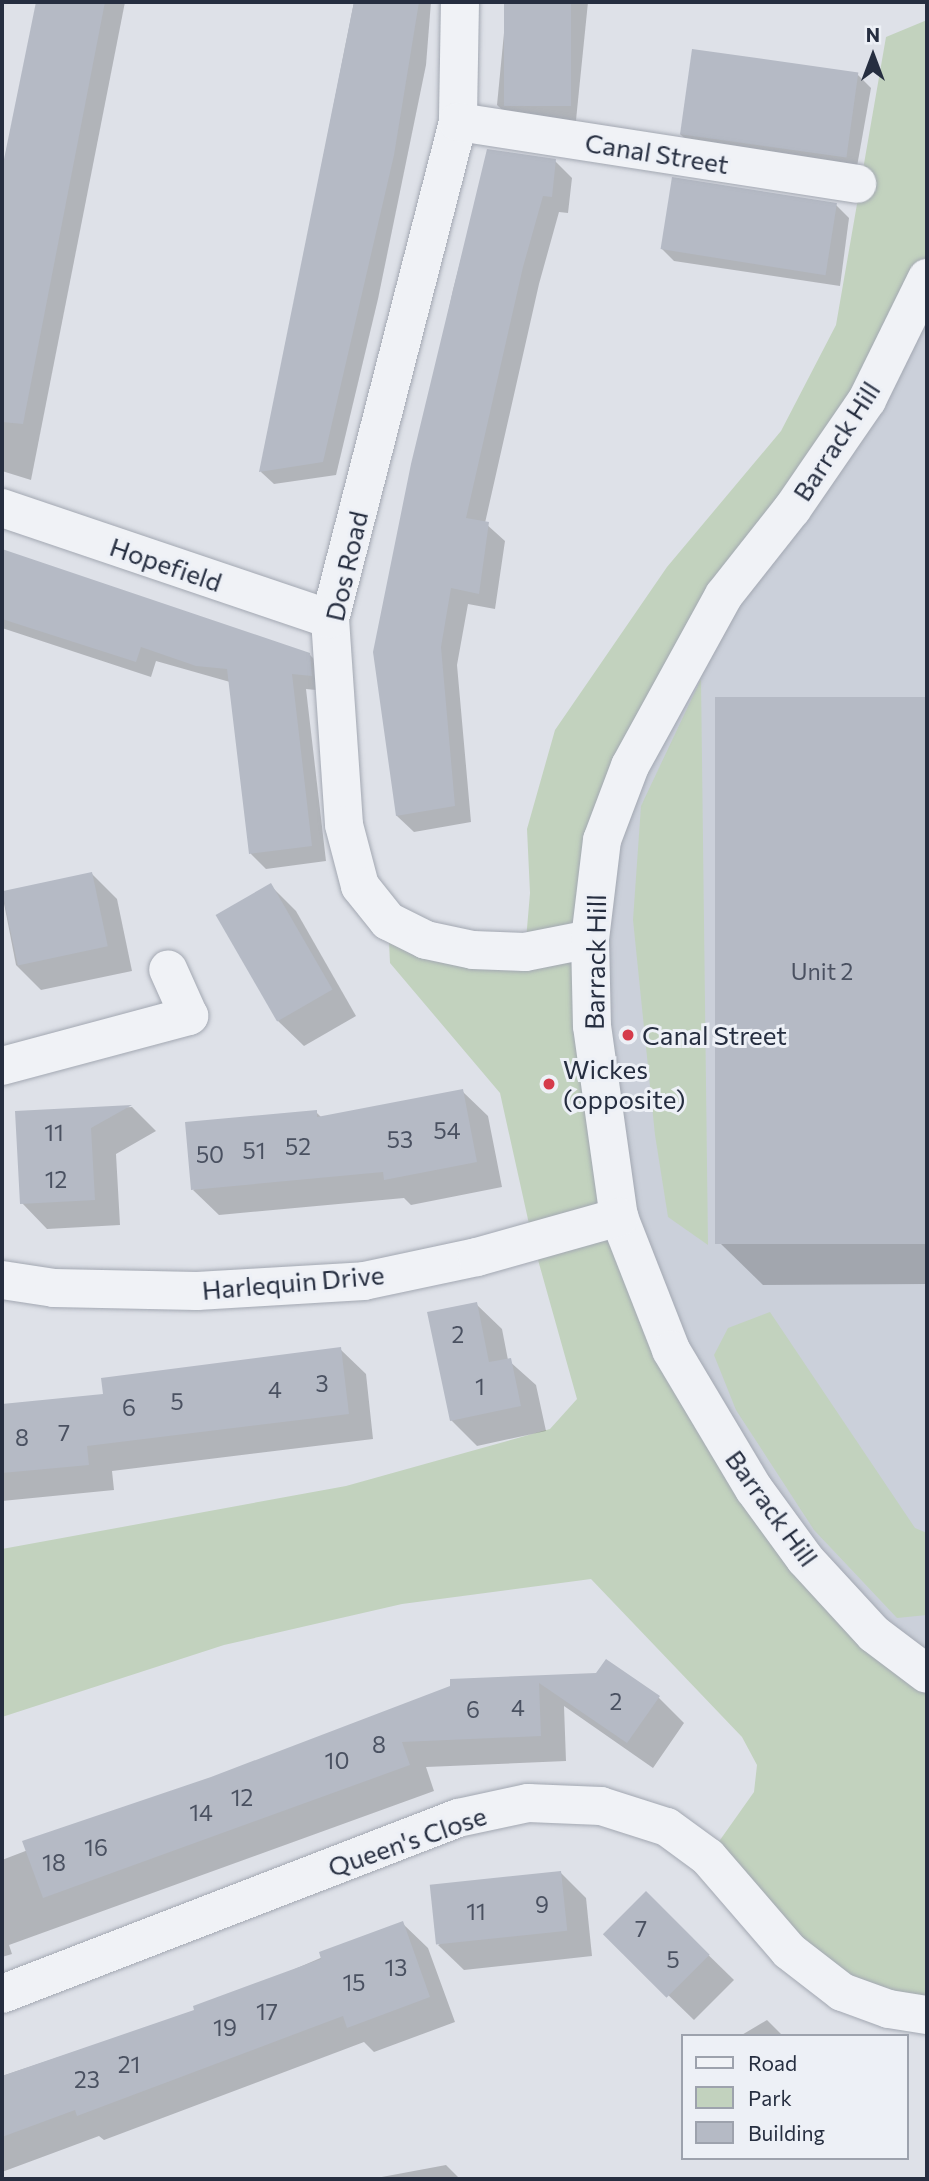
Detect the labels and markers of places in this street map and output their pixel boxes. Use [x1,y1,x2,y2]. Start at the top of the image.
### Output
place label: Canal Street [642,1019,787,1051]
marker: Canal Street [620,1027,636,1043]
place label: Wickes (opposite) [563,1053,686,1114]
marker: Wickes (opposite) [541,1076,557,1092]

